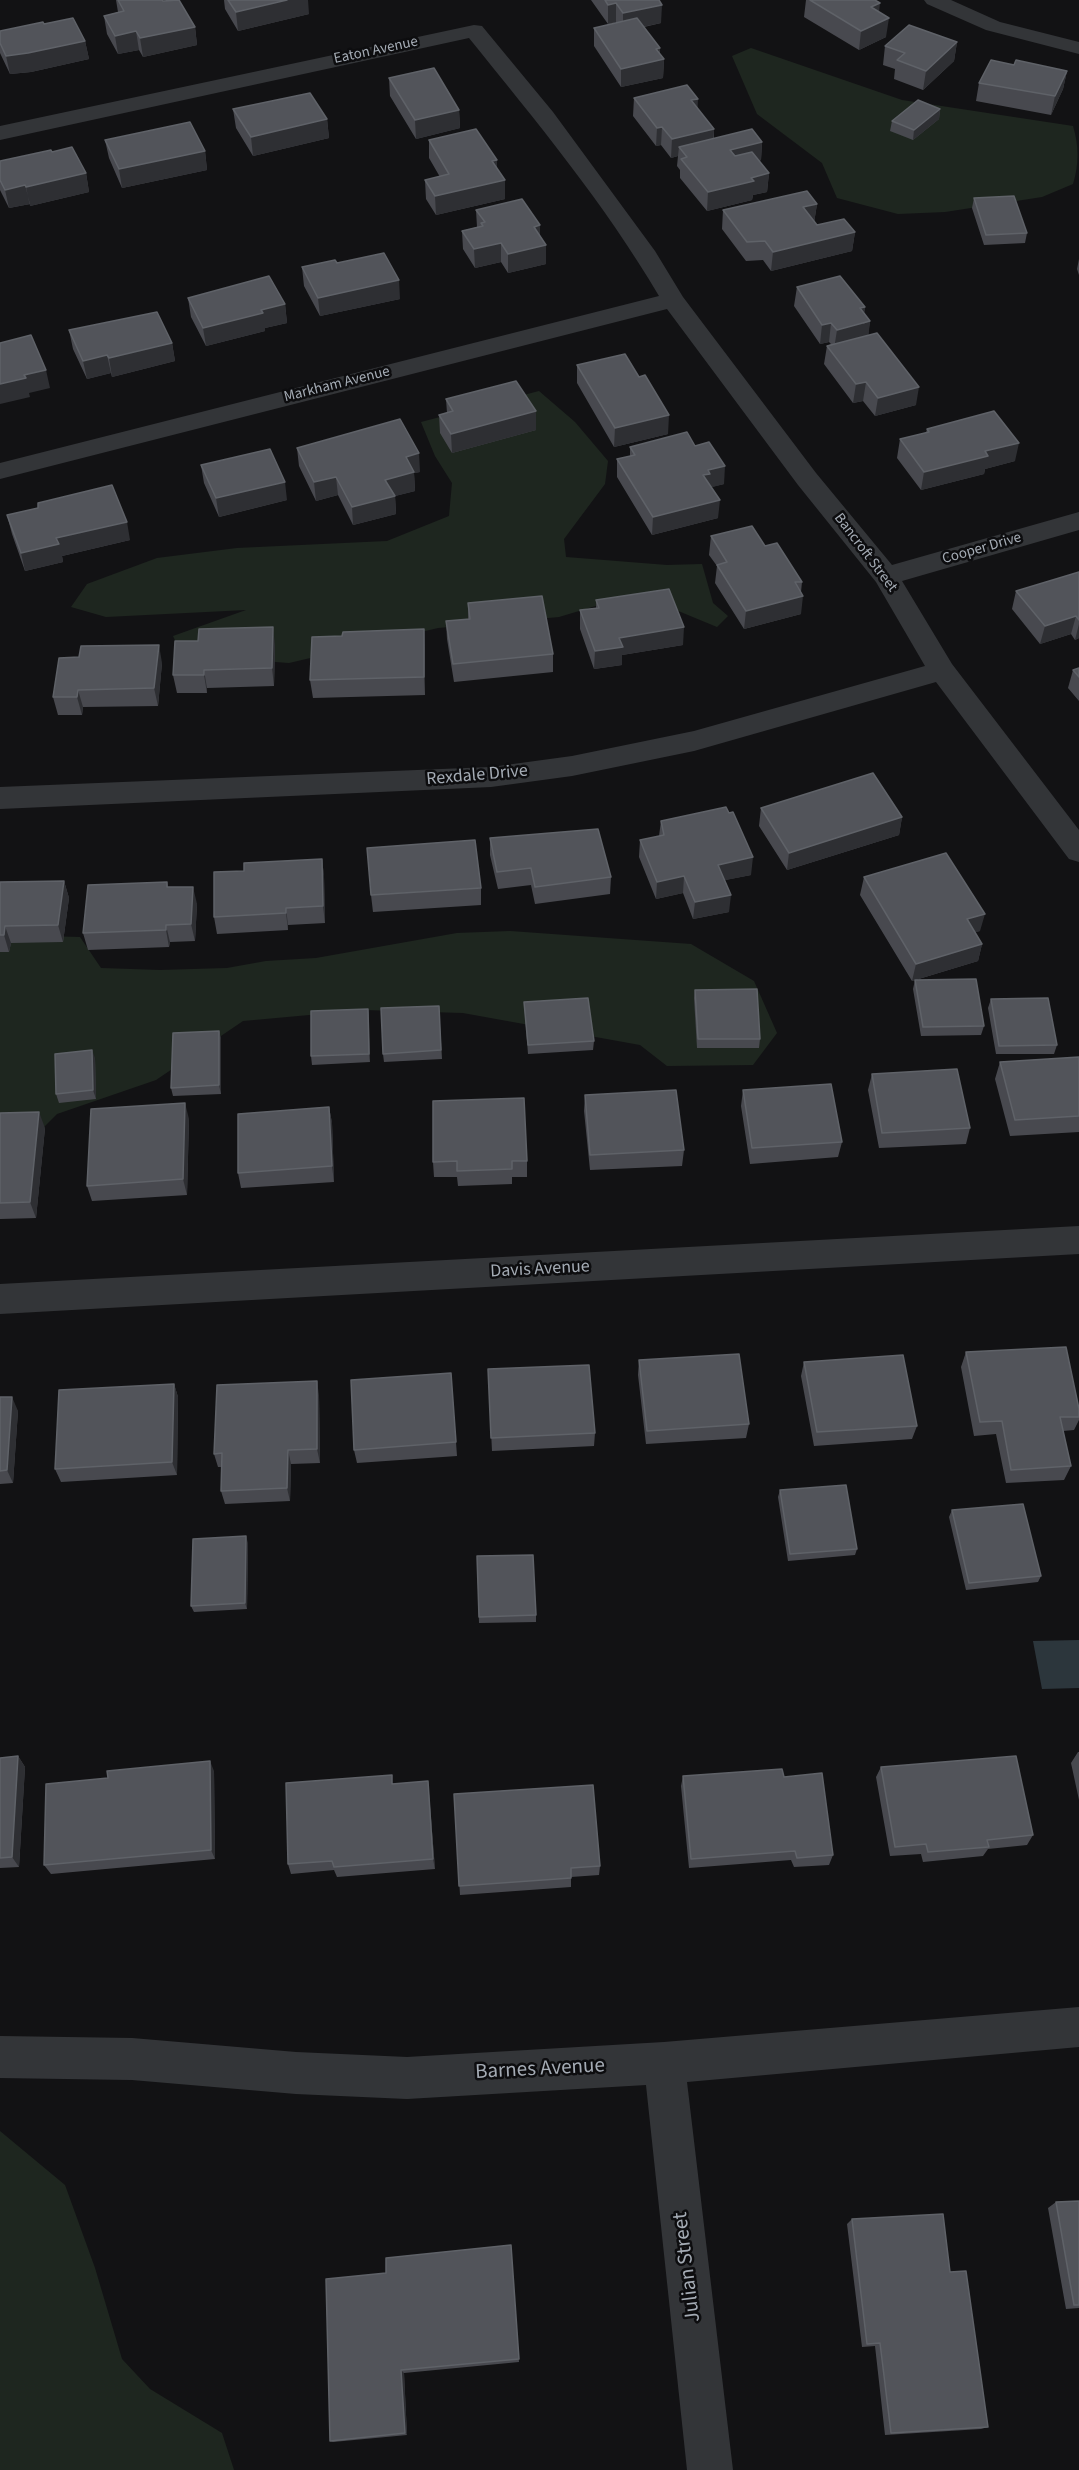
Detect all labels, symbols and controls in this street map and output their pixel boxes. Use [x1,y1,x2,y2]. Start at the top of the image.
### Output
street label: Eaton Avenue [332,33,420,69]
street label: Markham Avenue [282,363,392,407]
street label: Bancroft Street [830,510,900,596]
street label: Cooper Drive [940,529,1024,569]
street label: Rexdale Drive [425,761,529,791]
street label: Davis Avenue [490,1257,590,1283]
street label: Barnes Avenue [475,2054,605,2086]
street label: Julian Street [669,2210,707,2324]

